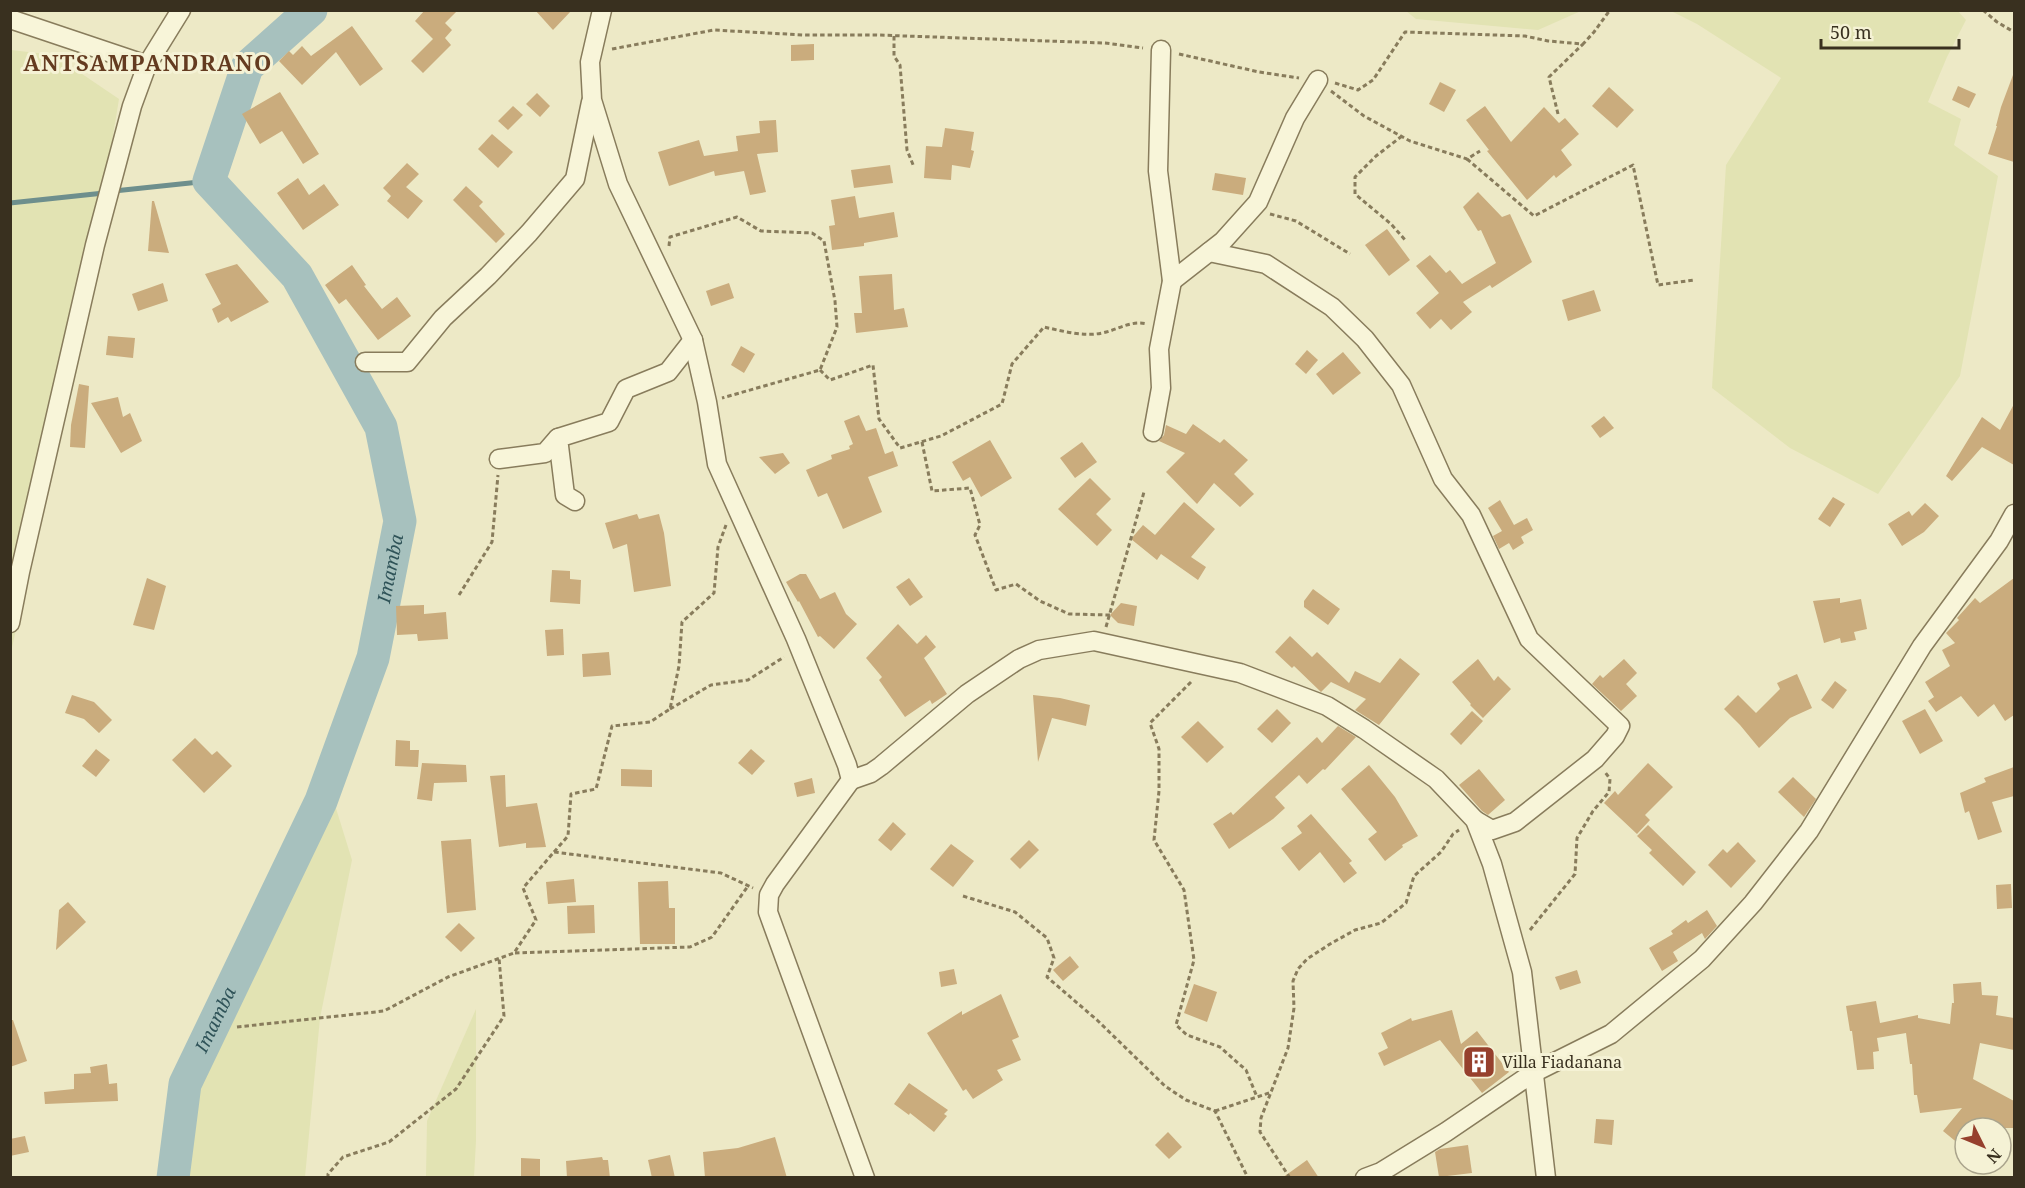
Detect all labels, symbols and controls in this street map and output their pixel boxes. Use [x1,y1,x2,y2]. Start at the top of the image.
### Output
scale bar [1821,12,1959,50]
text: 50 m [1830,20,1872,44]
district label: ANTSAMPANDRANO [23,47,273,77]
water label: Imamba [371,531,408,606]
water label: Imamba [189,982,241,1057]
building icon: Villa Fiadanana [1461,1044,1497,1080]
place label: Villa Fiadanana [1502,1051,1622,1073]
north arrow [1953,1116,2013,1176]
text: N [1981,1144,2006,1169]

